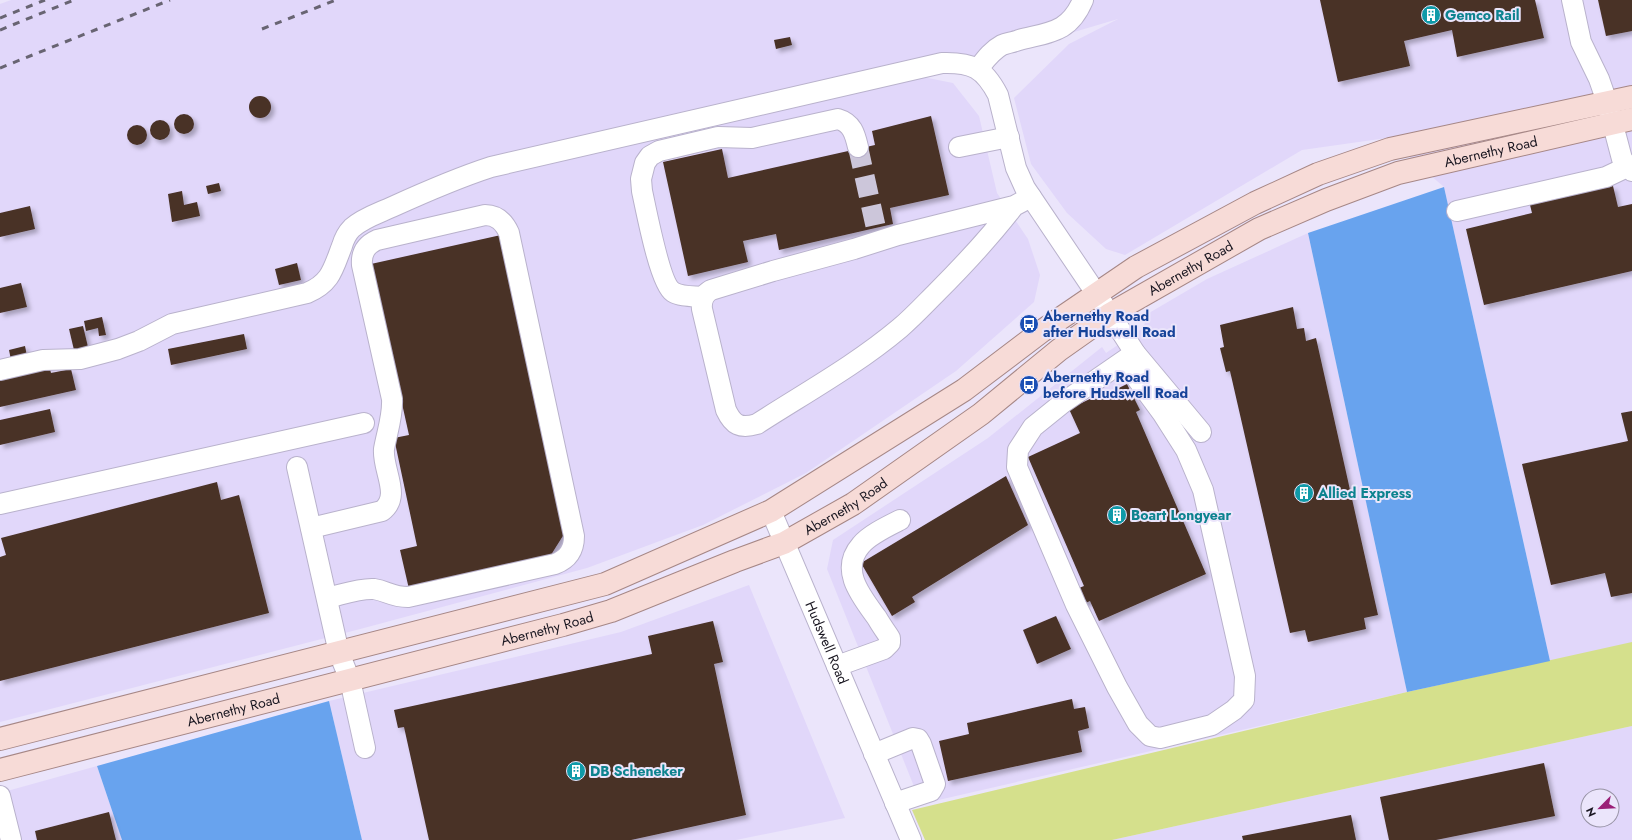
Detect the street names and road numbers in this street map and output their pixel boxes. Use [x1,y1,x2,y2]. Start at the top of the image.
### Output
street label: Abernethy Road [1442,131,1539,172]
street label: Abernethy Road [1144,236,1237,300]
street label: Abernethy Road [800,473,891,540]
street label: Hudswell Road [800,598,853,687]
street label: Abernethy Road [499,607,596,651]
street label: Abernethy Road [185,688,282,731]

